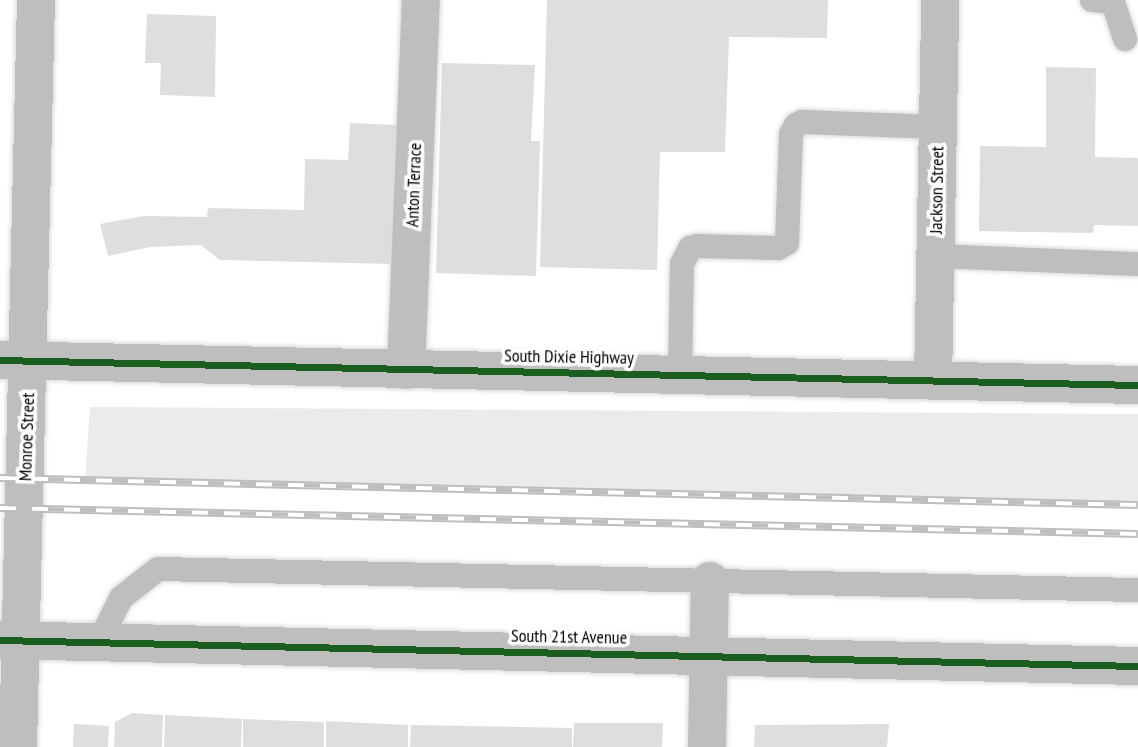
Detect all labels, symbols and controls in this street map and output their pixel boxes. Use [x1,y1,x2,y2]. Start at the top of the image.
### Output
street label: Anton Terrace [402,142,426,228]
street label: Jackson Street [925,146,949,234]
street label: South Dixie Highway [504,345,634,369]
street label: Monroe Street [15,392,39,482]
street label: South 21st Avenue [511,625,627,649]

